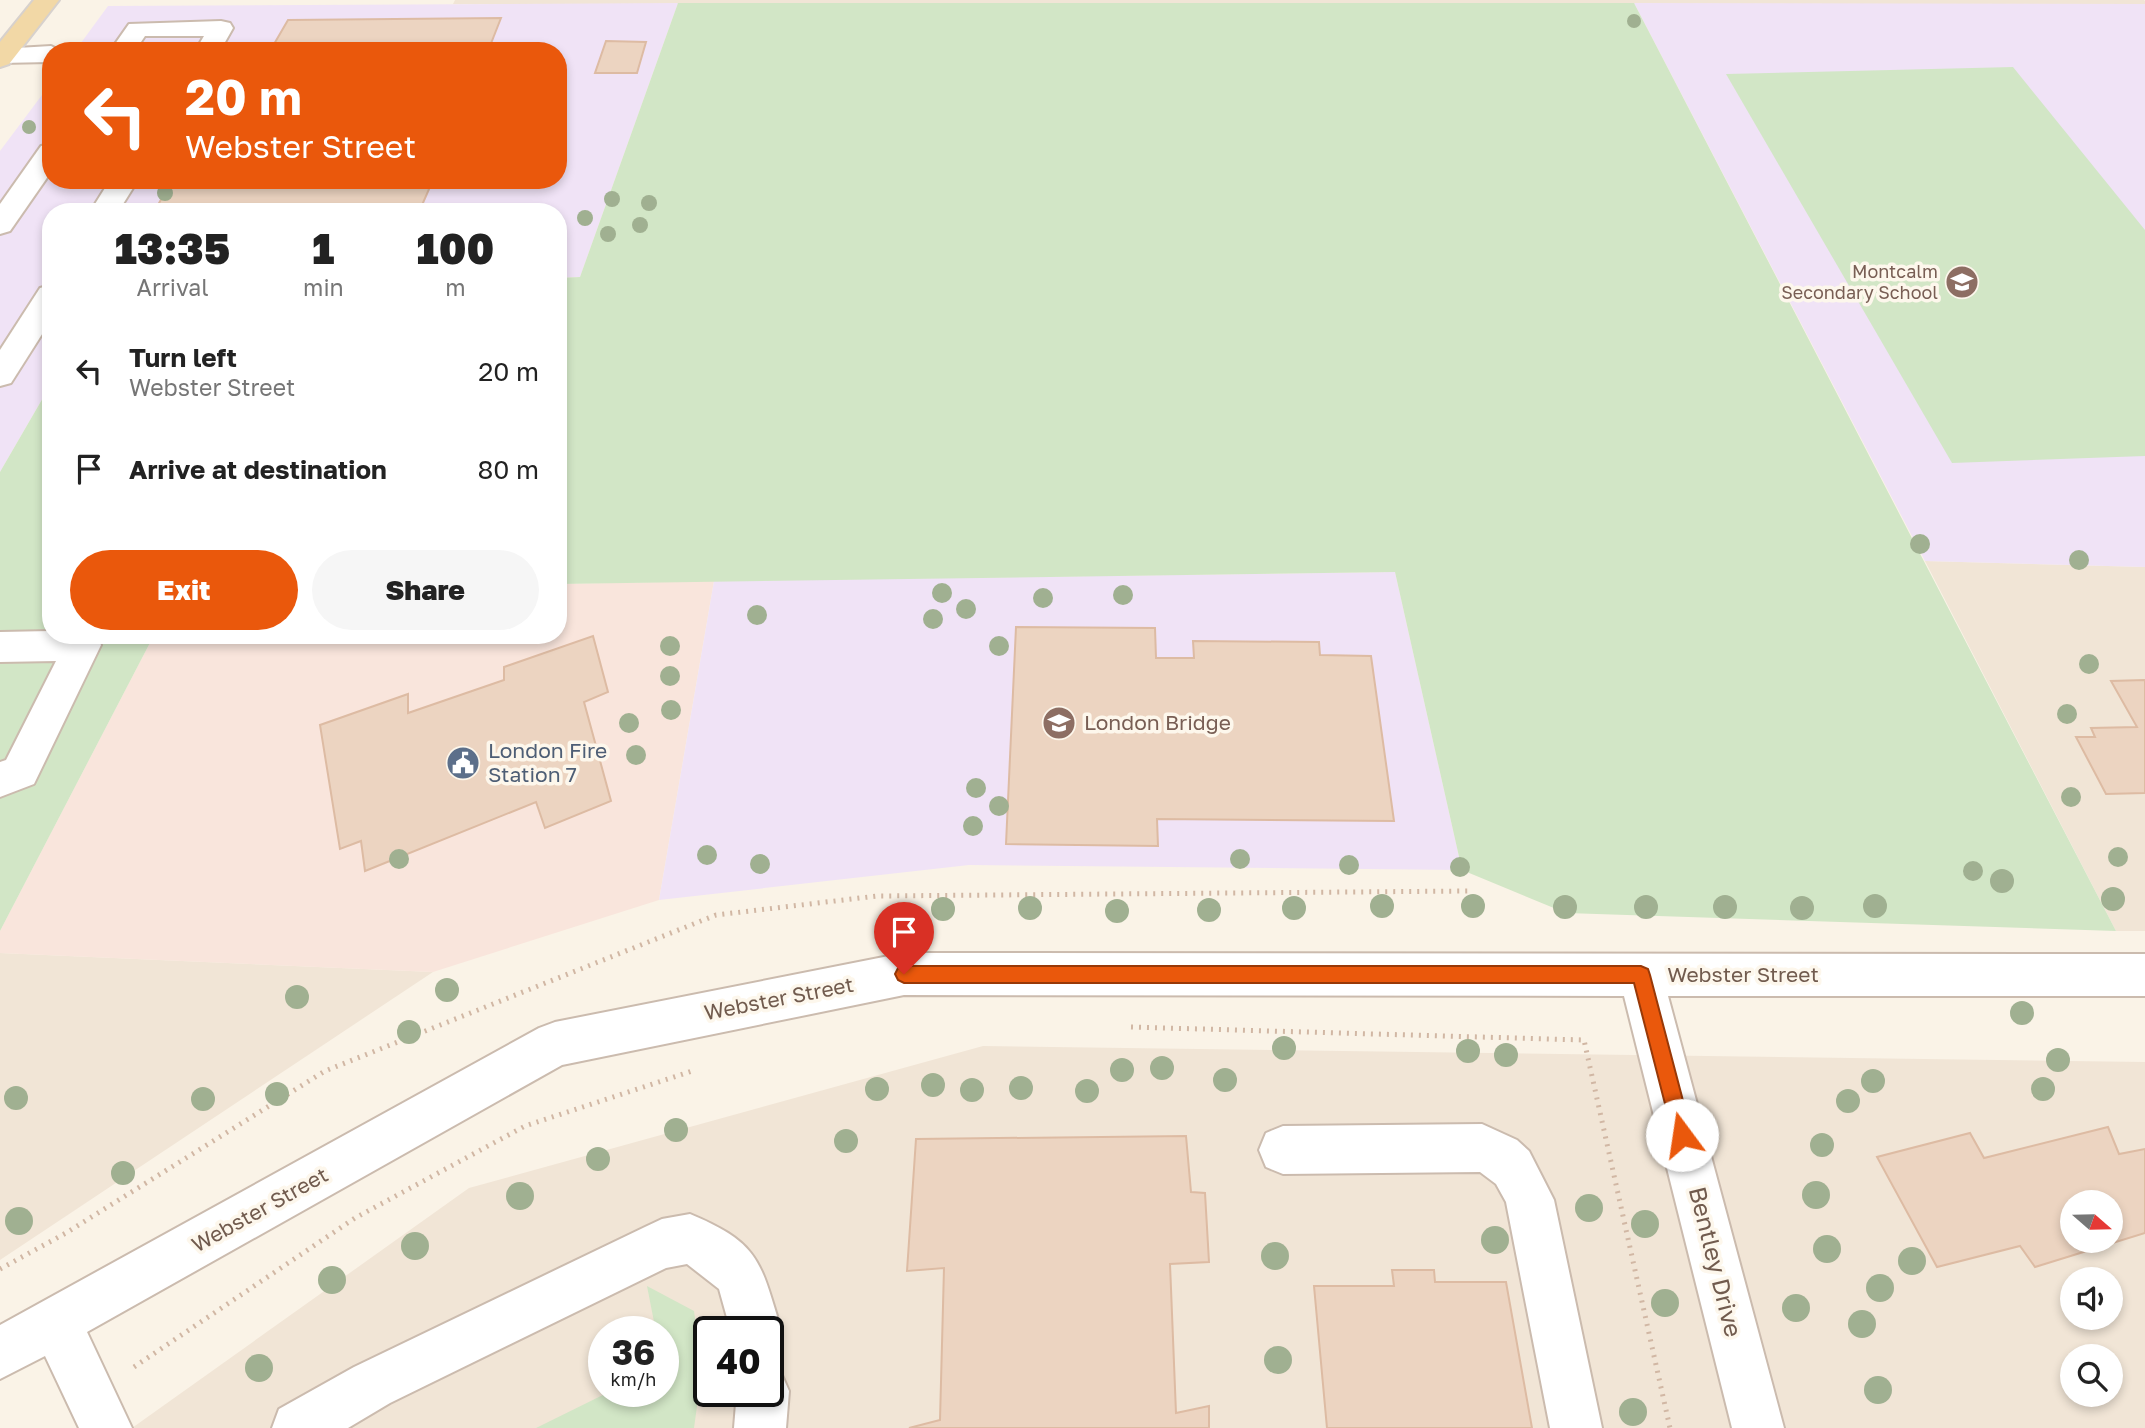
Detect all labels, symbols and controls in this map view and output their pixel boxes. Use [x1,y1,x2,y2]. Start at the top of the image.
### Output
text: 20 m [185,67,302,126]
icon: left [70,70,161,161]
text: Webster Street [185,127,416,165]
text: 13:35 [115,223,230,273]
text: 1 [312,223,334,273]
text: 100 [417,223,494,273]
place label: Montcalm Secondary School [1781,260,1938,303]
school or university icon: Montcalm Secondary School [1943,263,1981,301]
text: Arrival [136,273,209,301]
text: min [303,273,344,301]
text: m [445,273,466,301]
text: Turn left [129,342,237,373]
icon: left [70,352,108,390]
text: 20 m [478,356,539,387]
text: Webster Street [129,373,295,401]
icon: arrive [70,450,108,488]
text: Arrive at destination [129,454,387,485]
text: 80 m [478,454,539,485]
button: Exit [70,550,298,630]
button: Share [312,550,539,630]
school or university icon: London Bridge [1040,704,1078,742]
place label: London Bridge [1084,709,1231,735]
place label: London Fire Station 7 [488,737,607,787]
public building icon: London Fire Station 7 [444,744,482,782]
pin [874,902,934,974]
icon: arrive [885,913,923,951]
street label: Webster Street [1667,961,1819,987]
street label: Webster Street [702,971,856,1025]
position arrow [1645,1098,1719,1172]
street label: Webster Street [187,1161,332,1257]
street label: Bentley Drive [1684,1183,1749,1340]
north arrow [2060,1190,2123,1253]
map controls [2060,1190,2123,1407]
button: sound [2060,1267,2123,1330]
speed limit sign: 40 [693,1316,784,1407]
text: 36 [612,1331,655,1373]
button: search [2060,1344,2123,1407]
text: km/h [611,1368,656,1390]

